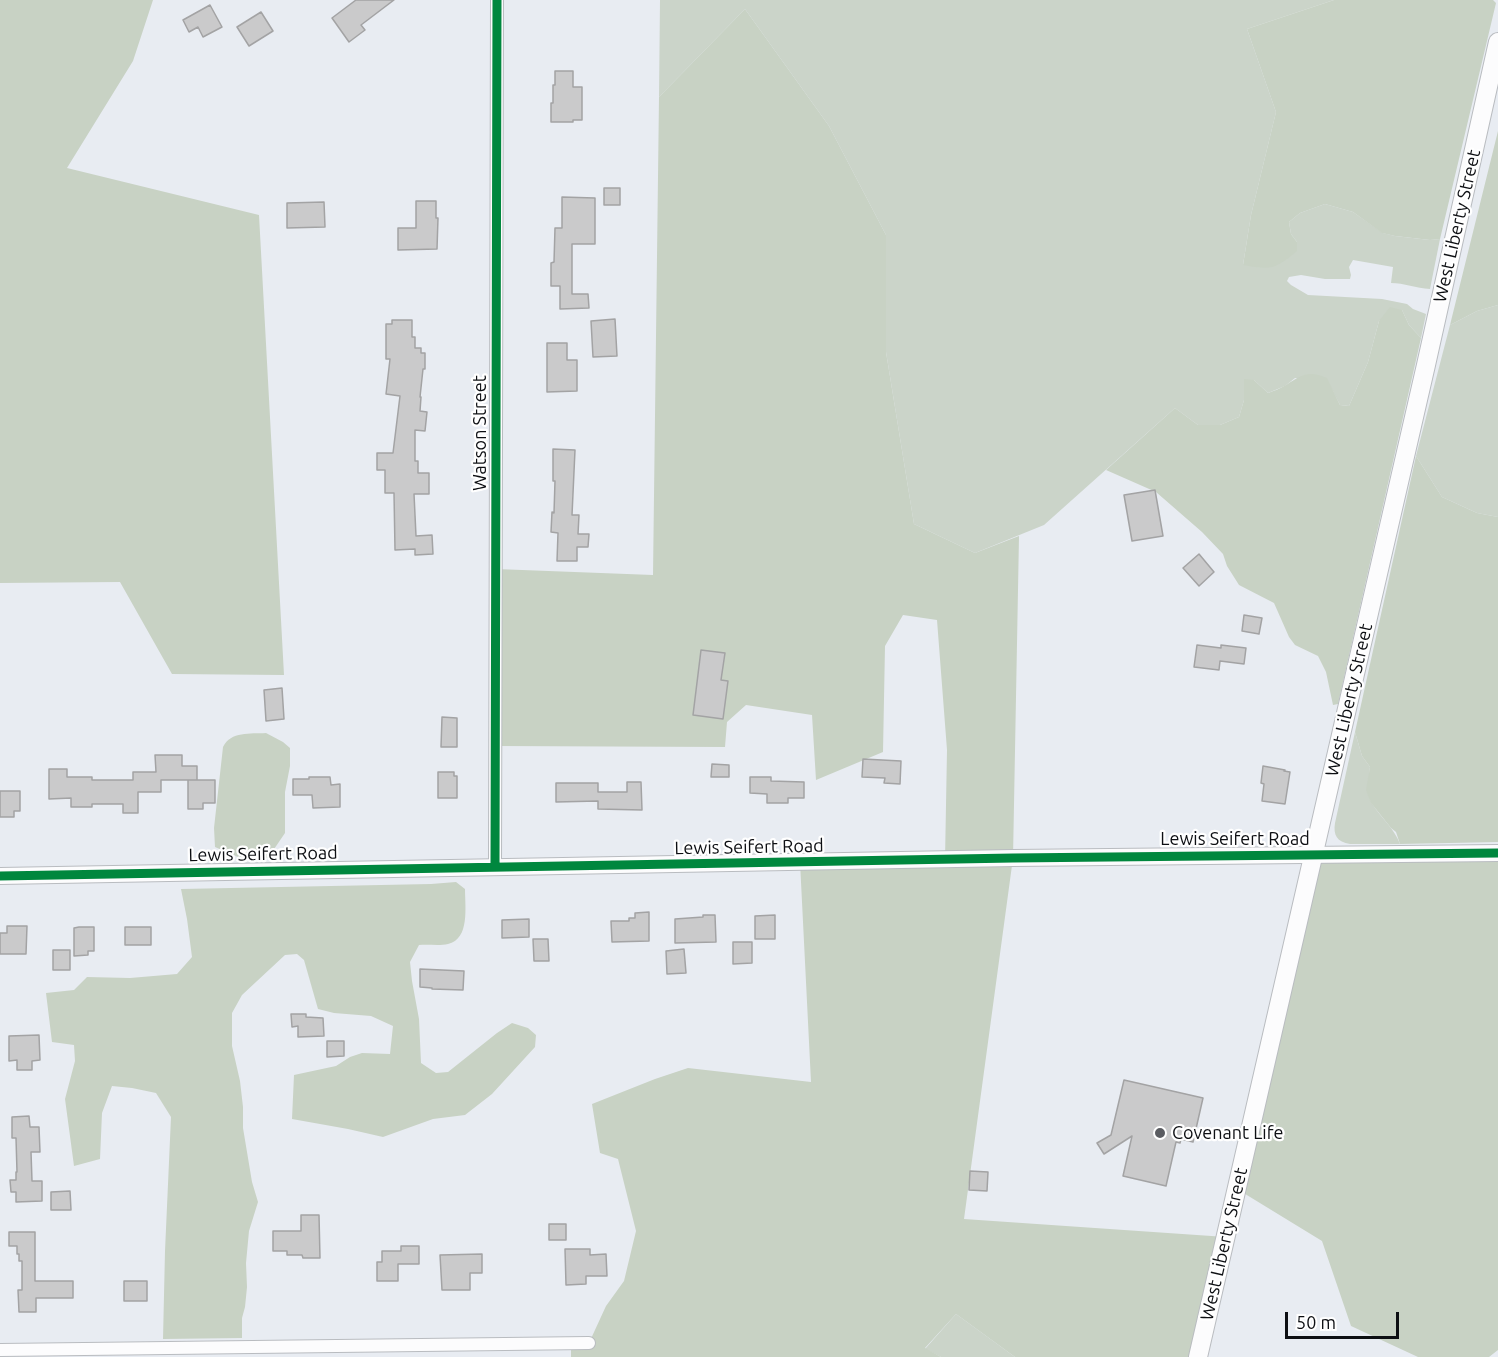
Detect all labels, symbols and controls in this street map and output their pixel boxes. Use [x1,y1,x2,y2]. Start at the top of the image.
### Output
street label: West Liberty Street [1429,147,1485,305]
street label: Watson Street [469,375,491,491]
street label: West Liberty Street [1321,621,1377,779]
street label: Lewis Seifert Road [1160,828,1310,850]
street label: Lewis Seifert Road [674,835,824,859]
street label: Lewis Seifert Road [188,842,338,866]
place label: Covenant Life [1172,1122,1284,1144]
marker: Covenant Life [1153,1126,1167,1140]
street label: West Liberty Street [1196,1165,1252,1323]
scale bar [1288,1300,1402,1338]
text: 50 m [1296,1312,1336,1332]

